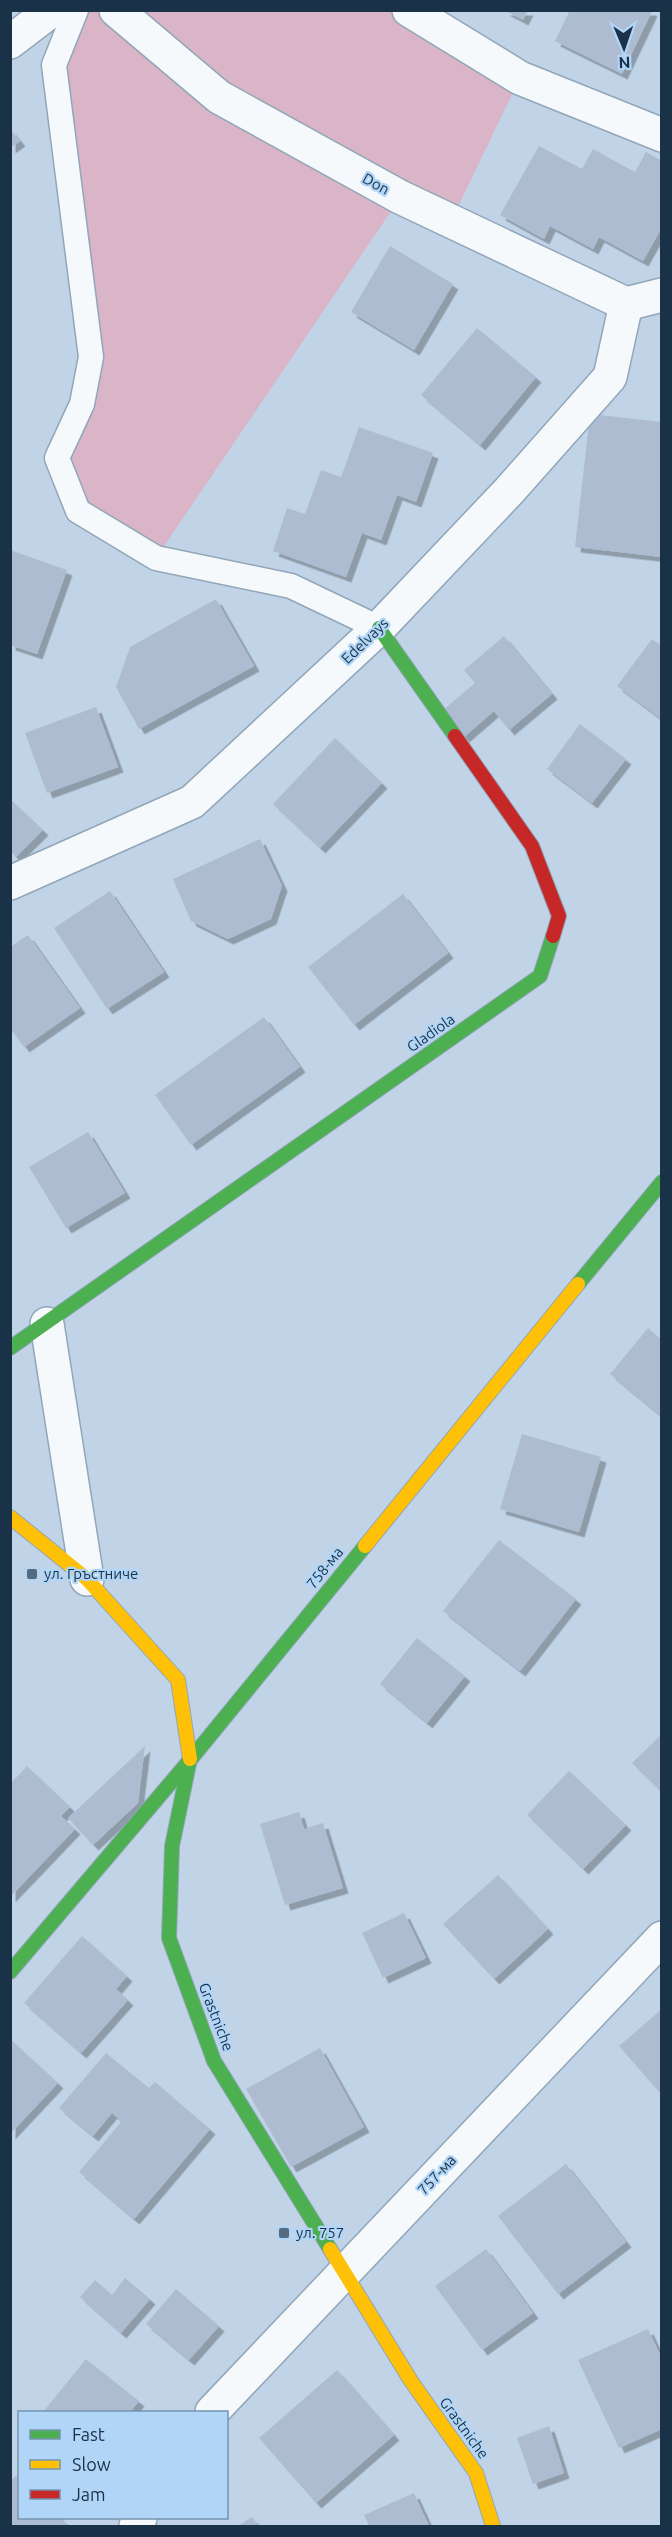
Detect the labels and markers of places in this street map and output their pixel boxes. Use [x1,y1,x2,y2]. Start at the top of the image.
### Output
place label: ул. Гръстниче [44,1565,138,1582]
marker: ул. Гръстниче [25,1567,39,1581]
place label: ул. 757 [296,2224,344,2241]
marker: ул. 757 [277,2226,291,2240]

